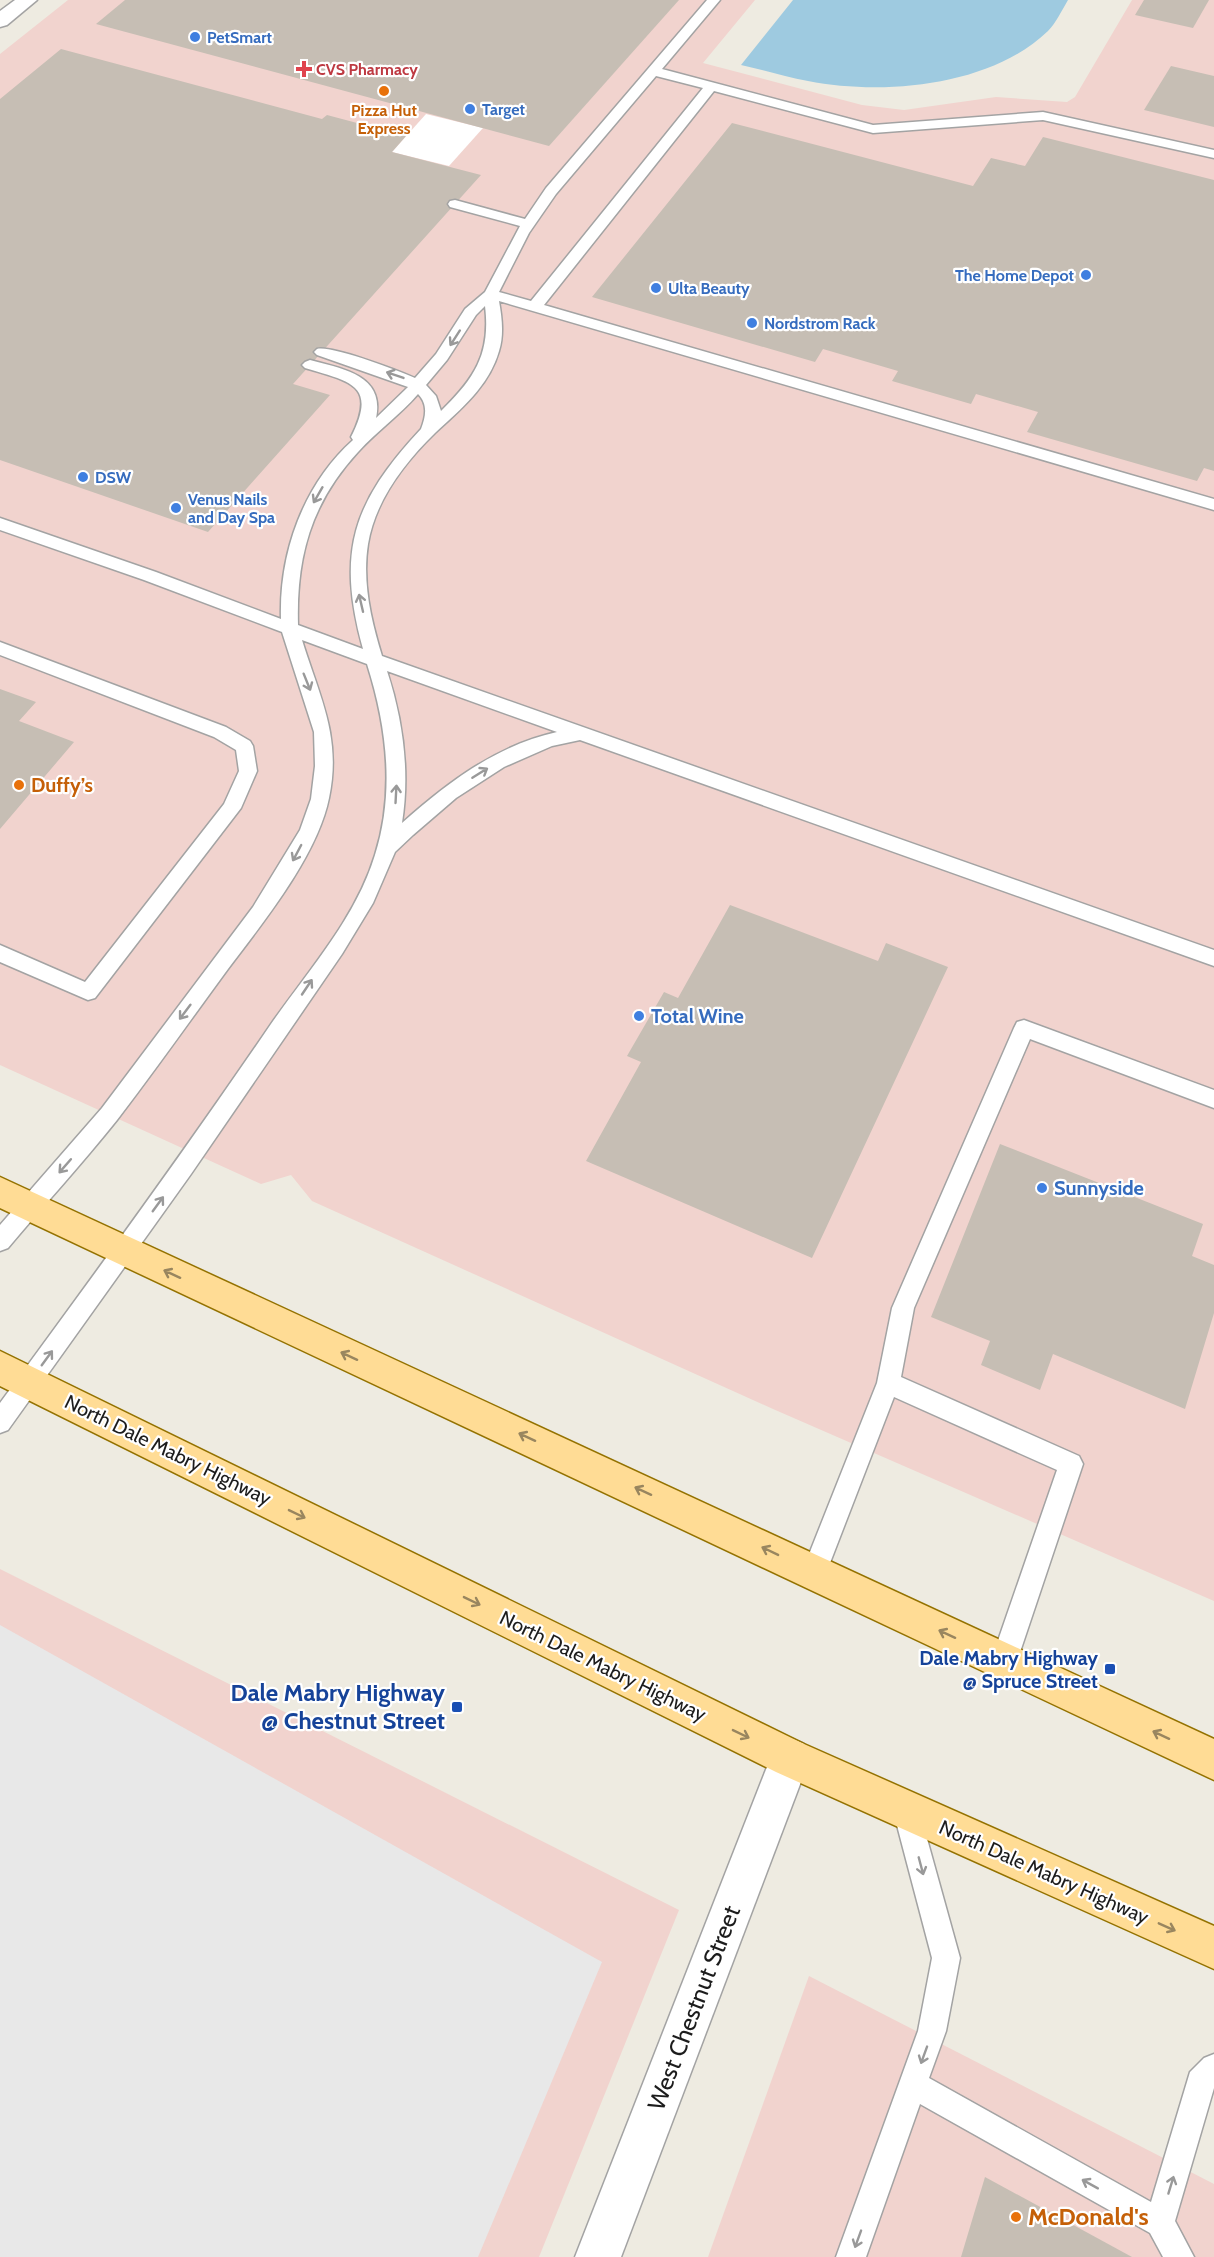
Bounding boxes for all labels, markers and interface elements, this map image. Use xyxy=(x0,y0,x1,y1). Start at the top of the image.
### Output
place label: PetSmart xyxy=(207,28,272,47)
marker: PetSmart xyxy=(188,30,202,44)
place label: CVS Pharmacy xyxy=(316,60,418,79)
marker: CVS Pharmacy xyxy=(297,62,311,76)
marker: Pizza Hut Express xyxy=(377,84,391,98)
place label: Target xyxy=(482,100,525,119)
place label: Pizza Hut Express xyxy=(351,101,417,138)
marker: Target xyxy=(463,102,477,116)
place label: The Home Depot xyxy=(955,266,1074,285)
marker: The Home Depot xyxy=(1079,268,1093,282)
place label: Ulta Beauty xyxy=(668,279,750,298)
marker: Ulta Beauty xyxy=(649,281,663,295)
place label: Nordstrom Rack xyxy=(764,314,876,333)
marker: Nordstrom Rack xyxy=(745,316,759,330)
one-way arrow xyxy=(448,330,461,347)
one-way arrow xyxy=(386,369,405,380)
place label: DSW xyxy=(95,468,132,487)
marker: DSW xyxy=(76,470,90,484)
one-way arrow xyxy=(312,486,324,503)
place label: Venus Nails and Day Spa xyxy=(188,490,275,527)
marker: Venus Nails and Day Spa xyxy=(169,501,183,515)
one-way arrow xyxy=(354,593,366,612)
one-way arrow xyxy=(302,672,313,691)
one-way arrow xyxy=(471,767,488,779)
place label: Duffy’s xyxy=(31,773,93,797)
marker: Duffy’s xyxy=(12,778,26,792)
one-way arrow xyxy=(390,785,401,805)
one-way arrow xyxy=(291,844,303,861)
one-way arrow xyxy=(301,979,314,996)
one-way arrow xyxy=(179,1004,191,1020)
place label: Total Wine xyxy=(651,1004,744,1028)
marker: Total Wine xyxy=(632,1009,646,1023)
one-way arrow xyxy=(58,1158,72,1173)
place label: Sunnyside xyxy=(1054,1176,1144,1200)
marker: Sunnyside xyxy=(1035,1181,1049,1195)
one-way arrow xyxy=(152,1196,164,1212)
one-way arrow xyxy=(164,1268,182,1280)
one-way arrow xyxy=(341,1349,359,1361)
one-way arrow xyxy=(40,1350,53,1366)
street label: North Dale Mabry Highway xyxy=(61,1389,275,1511)
one-way arrow xyxy=(518,1430,536,1442)
one-way arrow xyxy=(634,1484,652,1496)
one-way arrow xyxy=(288,1509,306,1521)
one-way arrow xyxy=(762,1545,780,1557)
one-way arrow xyxy=(463,1595,481,1607)
street label: North Dale Mabry Highway xyxy=(496,1605,710,1727)
one-way arrow xyxy=(938,1628,956,1640)
place label: Dale Mabry Highway @ Spruce Street xyxy=(919,1646,1098,1693)
marker: Dale Mabry Highway @ Spruce Street xyxy=(1103,1662,1117,1676)
place label: Dale Mabry Highway @ Chestnut Street xyxy=(231,1678,445,1735)
marker: Dale Mabry Highway @ Chestnut Street xyxy=(450,1700,464,1714)
one-way arrow xyxy=(732,1728,750,1740)
one-way arrow xyxy=(1153,1729,1171,1741)
street label: North Dale Mabry Highway xyxy=(936,1815,1152,1929)
one-way arrow xyxy=(916,1857,928,1876)
street label: West Chestnut Street xyxy=(641,1901,746,2114)
one-way arrow xyxy=(1158,1922,1176,1934)
one-way arrow xyxy=(917,2045,928,2064)
one-way arrow xyxy=(1166,2175,1177,2194)
one-way arrow xyxy=(1082,2178,1100,2189)
place label: McDonald's xyxy=(1028,2202,1149,2231)
marker: McDonald's xyxy=(1009,2210,1023,2224)
one-way arrow xyxy=(851,2229,862,2248)

